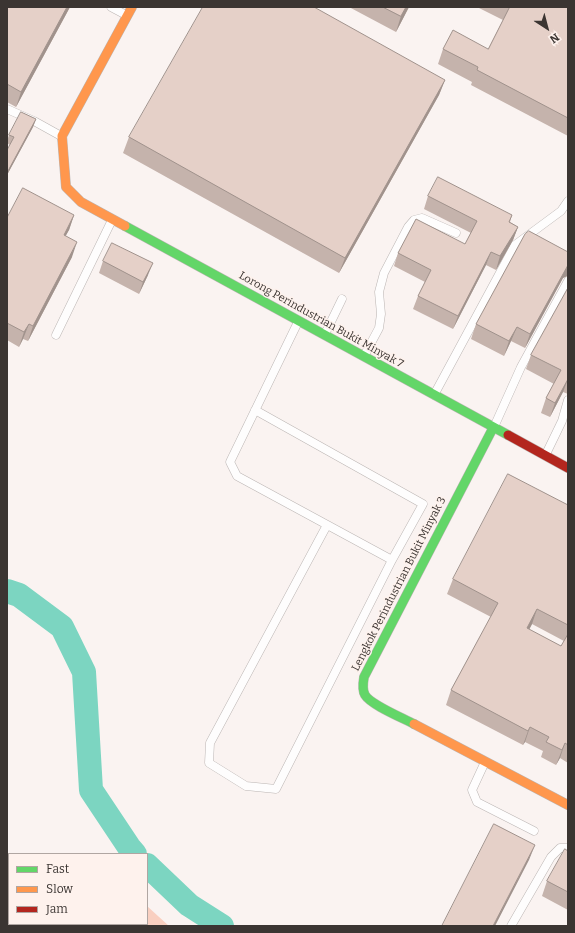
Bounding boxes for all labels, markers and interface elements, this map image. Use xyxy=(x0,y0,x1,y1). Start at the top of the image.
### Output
north arrow xyxy=(527,8,567,48)
text: N xyxy=(547,30,562,46)
street label: Lorong Perindustrian Bukit Minyak 7 xyxy=(236,269,406,371)
street label: Lengkok Perindustrian Bukit Minyak 3 xyxy=(349,495,449,673)
legend xyxy=(8,853,148,925)
text: Fast xyxy=(46,862,69,876)
text: Slow xyxy=(46,882,73,896)
text: Jam xyxy=(46,902,68,916)

